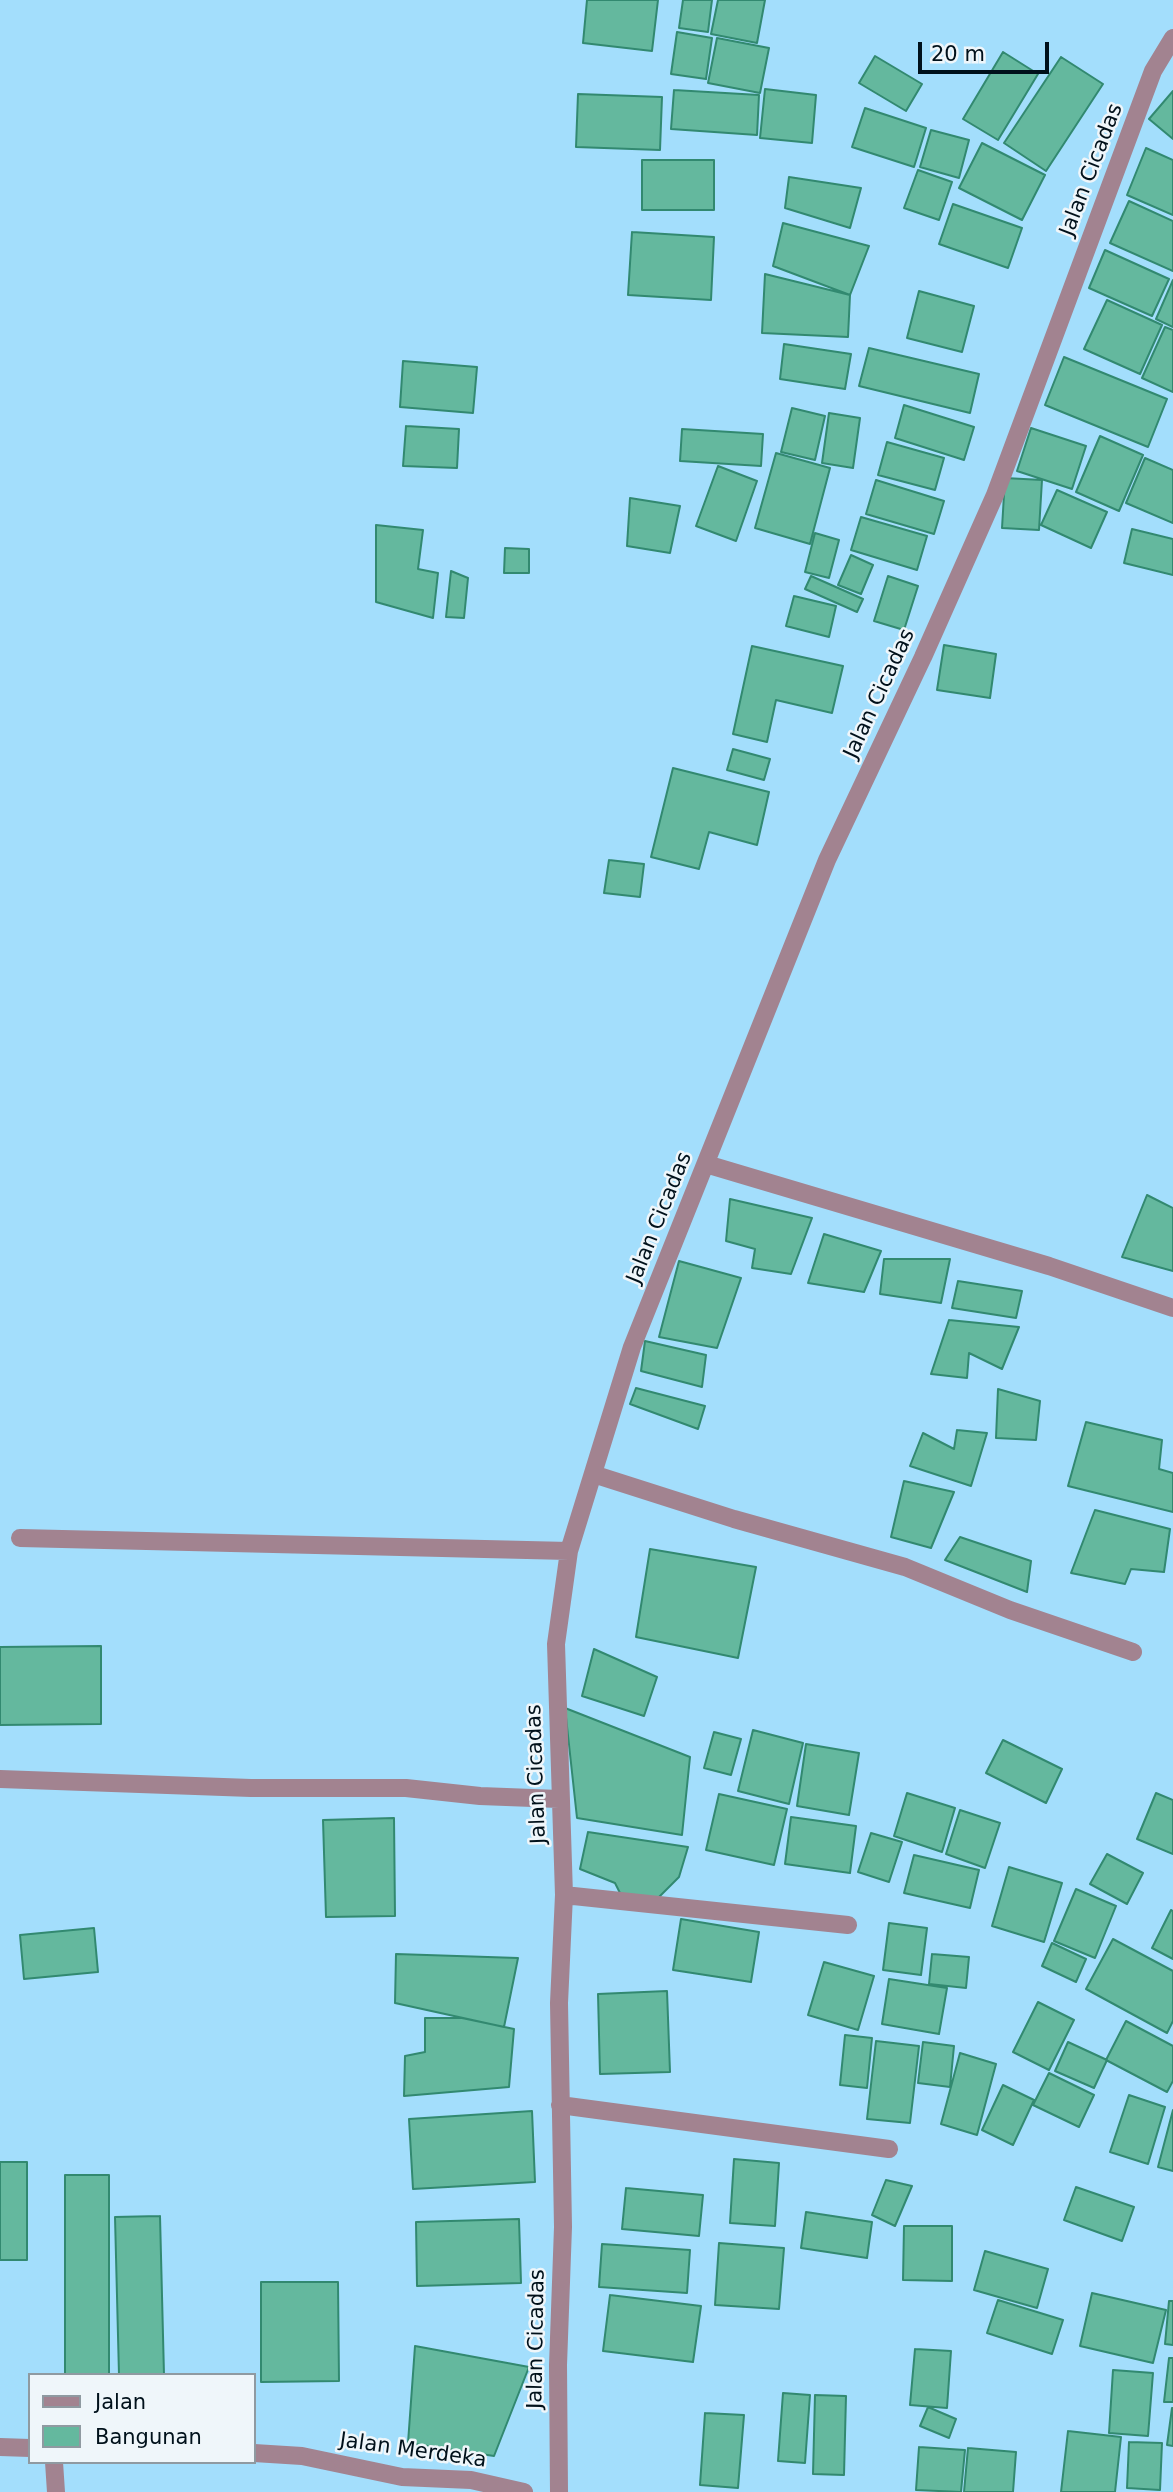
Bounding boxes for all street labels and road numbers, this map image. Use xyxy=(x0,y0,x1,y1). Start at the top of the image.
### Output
street label: Jalan Cicadas xyxy=(1055,100,1129,240)
street label: Jalan Cicadas xyxy=(839,625,921,763)
street label: Jalan Cicadas xyxy=(622,1148,698,1288)
street label: Jalan Cicadas xyxy=(522,1704,552,1844)
street label: Jalan Cicadas xyxy=(523,2269,551,2409)
street label: Jalan Merdeka xyxy=(338,2428,488,2474)

